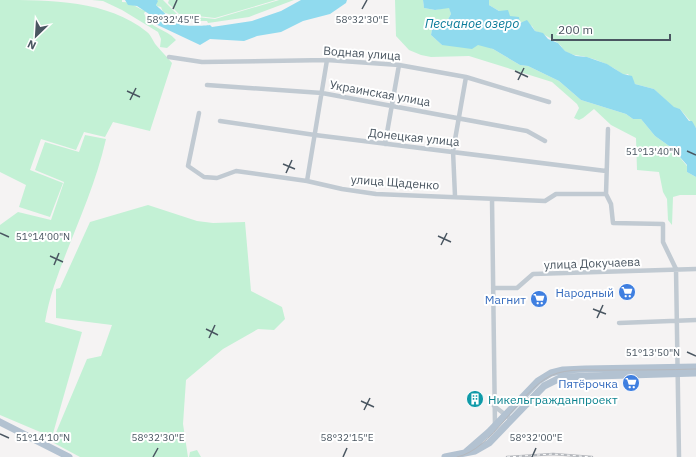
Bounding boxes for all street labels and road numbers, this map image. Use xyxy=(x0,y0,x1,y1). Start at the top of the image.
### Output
street label: Водная улица xyxy=(323,43,402,63)
street label: Украинская улица xyxy=(328,77,432,109)
street label: Донецкая улица xyxy=(368,125,461,149)
street label: улица Щаденко xyxy=(350,171,440,193)
street label: улица Докучаева xyxy=(544,254,641,272)

